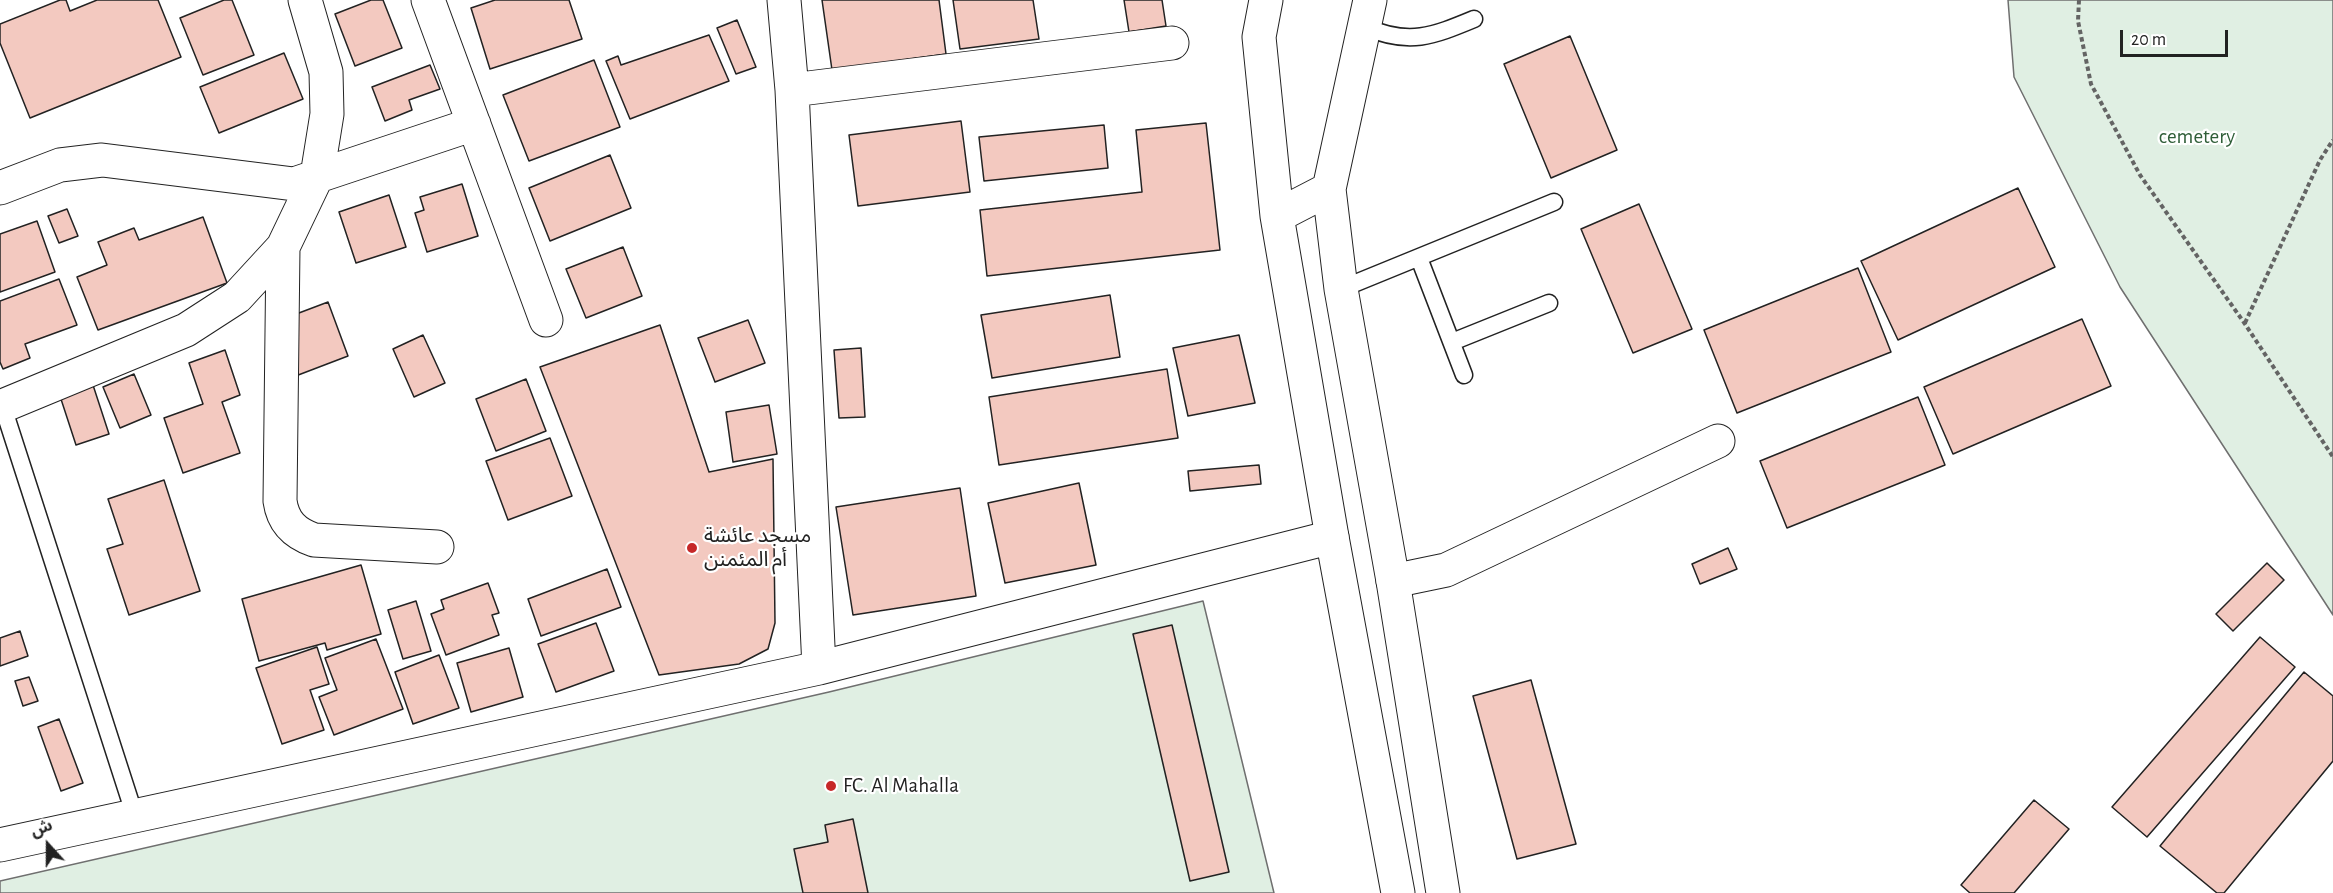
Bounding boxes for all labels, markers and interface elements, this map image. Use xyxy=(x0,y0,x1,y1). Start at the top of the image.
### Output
scale bar xyxy=(2123,18,2231,56)
text: 20 m xyxy=(2131,31,2166,49)
park label: cemetery xyxy=(2159,124,2235,150)
place label: مسجد عائشة أم المئمنن xyxy=(704,523,811,573)
marker: مسجد عائشة أم المئمنن xyxy=(685,541,699,555)
place label: FC. Al Mahalla xyxy=(843,773,959,799)
marker: FC. Al Mahalla xyxy=(824,779,838,793)
north arrow xyxy=(18,815,78,875)
text: ش xyxy=(28,817,55,840)

